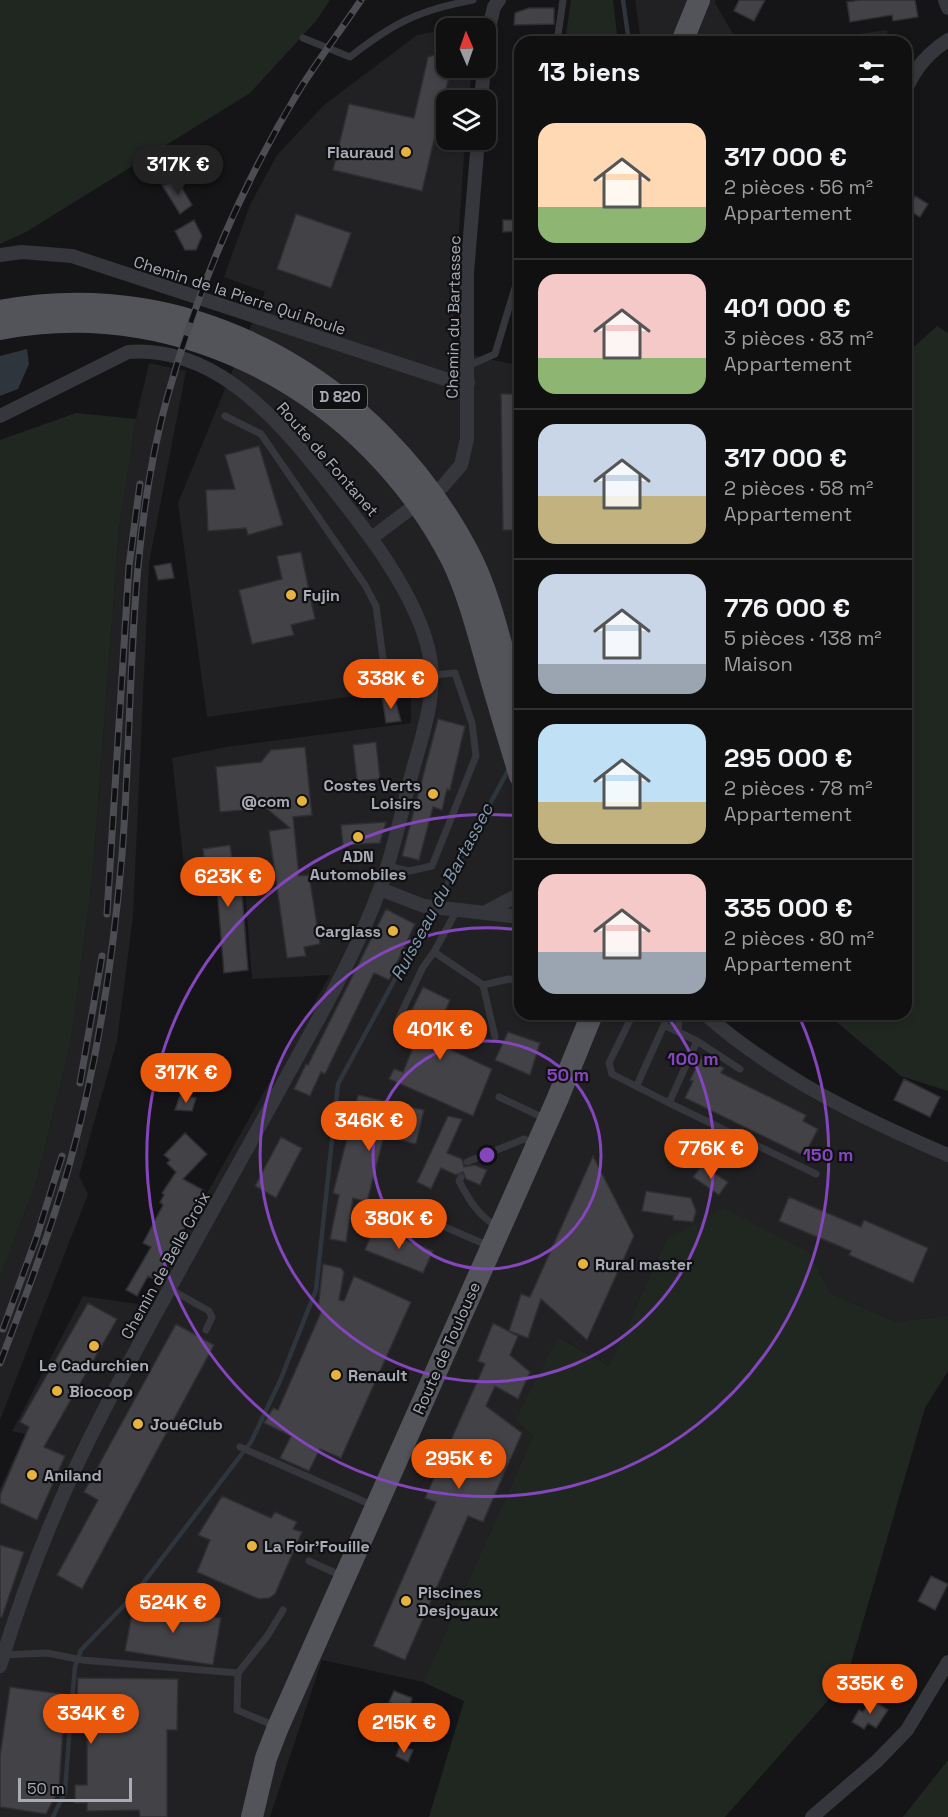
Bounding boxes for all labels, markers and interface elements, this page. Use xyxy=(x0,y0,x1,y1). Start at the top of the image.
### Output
north arrow xyxy=(436,18,496,78)
map controls xyxy=(436,18,496,150)
text: 13 biens xyxy=(538,55,640,89)
icon: filters xyxy=(855,56,888,89)
button: layers xyxy=(436,90,496,150)
text: 317 000 € xyxy=(724,140,847,174)
place label: Flauraud xyxy=(327,142,394,163)
pin: 317K € xyxy=(129,145,227,196)
marker: Flauraud xyxy=(399,145,413,159)
icon: home xyxy=(586,147,658,219)
text: 317K € xyxy=(146,151,210,177)
text: 2 pièces · 56 m² xyxy=(724,174,873,200)
text: Appartement xyxy=(724,200,852,226)
street label: Chemin du Bartassec xyxy=(442,235,465,399)
street label: Chemin de la Pierre Qui Roule xyxy=(131,251,349,340)
text: 401 000 € xyxy=(724,291,851,325)
icon: home xyxy=(586,298,658,370)
text: 3 pièces · 83 m² xyxy=(724,325,873,351)
text: Appartement xyxy=(724,351,852,377)
road number: D 820 xyxy=(313,385,367,409)
street label: Route de Fontanet xyxy=(272,398,383,521)
text: 317 000 € xyxy=(724,441,847,475)
icon: home xyxy=(586,448,658,520)
text: 2 pièces · 58 m² xyxy=(724,475,873,501)
text: Appartement xyxy=(724,501,852,527)
place label: Fujin xyxy=(303,585,340,606)
marker: Fujin xyxy=(284,588,298,602)
text: 776 000 € xyxy=(724,591,850,625)
icon: home xyxy=(586,598,658,670)
text: 5 pièces · 138 m² xyxy=(724,625,882,651)
text: Maison xyxy=(724,651,793,677)
pin: 338K € xyxy=(342,659,440,710)
text: 338K € xyxy=(357,665,425,691)
text: 295 000 € xyxy=(724,741,852,775)
icon: home xyxy=(586,748,658,820)
place label: Costes Verts Loisirs xyxy=(324,775,421,814)
text: 2 pièces · 78 m² xyxy=(724,775,873,801)
marker: Costes Verts Loisirs xyxy=(426,787,440,801)
place label: @com xyxy=(241,791,290,812)
marker: @com xyxy=(295,794,309,808)
water label: Ruisseau du Bartassec xyxy=(385,798,499,984)
text: Appartement xyxy=(724,801,852,827)
marker: ADN Automobiles xyxy=(351,830,365,844)
place label: ADN Automobiles xyxy=(310,846,406,885)
pin: 623K € xyxy=(179,857,277,908)
text: 623K € xyxy=(194,863,262,889)
text: 335 000 € xyxy=(724,891,853,925)
icon: home xyxy=(586,898,658,970)
place label: Carglass xyxy=(315,921,381,942)
marker: Carglass xyxy=(386,924,400,938)
text: 2 pièces · 80 m² xyxy=(724,925,874,951)
text: Appartement xyxy=(724,951,852,977)
pin: 401K € xyxy=(391,1010,489,1061)
text: 401K € xyxy=(407,1016,473,1042)
text: 100 m xyxy=(667,1047,719,1070)
pin: 317K € xyxy=(137,1053,235,1104)
text: 317K € xyxy=(154,1059,218,1085)
text: 50 m xyxy=(547,1063,589,1086)
pin: 346K € xyxy=(320,1101,418,1152)
text: 346K € xyxy=(335,1107,403,1133)
pin: 776K € xyxy=(662,1129,760,1180)
text: 776K € xyxy=(678,1135,744,1161)
text: 150 m xyxy=(803,1143,853,1166)
centre of rings xyxy=(477,1145,497,1165)
street label: Chemin de Belle Croix xyxy=(116,1188,215,1343)
pin: 380K € xyxy=(350,1199,448,1250)
text: 380K € xyxy=(365,1205,433,1231)
place label: Rural master xyxy=(595,1254,692,1275)
marker: Rural master xyxy=(576,1257,590,1271)
street label: Route de Toulouse xyxy=(408,1279,485,1418)
marker: Le Cadurchien xyxy=(87,1339,101,1353)
place label: Le Cadurchien xyxy=(39,1355,149,1376)
place label: Renault xyxy=(348,1365,408,1386)
marker: Renault xyxy=(329,1368,343,1382)
place label: Biocoop xyxy=(69,1381,133,1402)
marker: Biocoop xyxy=(50,1384,64,1398)
place label: JouéClub xyxy=(150,1414,223,1435)
marker: JouéClub xyxy=(131,1417,145,1431)
pin: 295K € xyxy=(410,1439,508,1490)
text: 295K € xyxy=(425,1445,493,1471)
place label: Aniland xyxy=(44,1465,102,1486)
marker: Aniland xyxy=(25,1468,39,1482)
place label: La Foir'Fouille xyxy=(264,1536,370,1557)
marker: La Foir'Fouille xyxy=(245,1539,259,1553)
place label: Piscines Desjoyaux xyxy=(418,1582,499,1621)
pin: 524K € xyxy=(124,1583,222,1634)
text: 524K € xyxy=(139,1589,207,1615)
marker: Piscines Desjoyaux xyxy=(399,1594,413,1608)
pin: 335K € xyxy=(821,1664,919,1715)
text: 335K € xyxy=(836,1670,904,1696)
pin: 334K € xyxy=(42,1694,140,1745)
text: 334K € xyxy=(57,1700,125,1726)
pin: 215K € xyxy=(355,1703,453,1754)
text: 215K € xyxy=(372,1709,436,1735)
scale bar xyxy=(18,1775,132,1802)
text: 50 m xyxy=(27,1778,65,1799)

